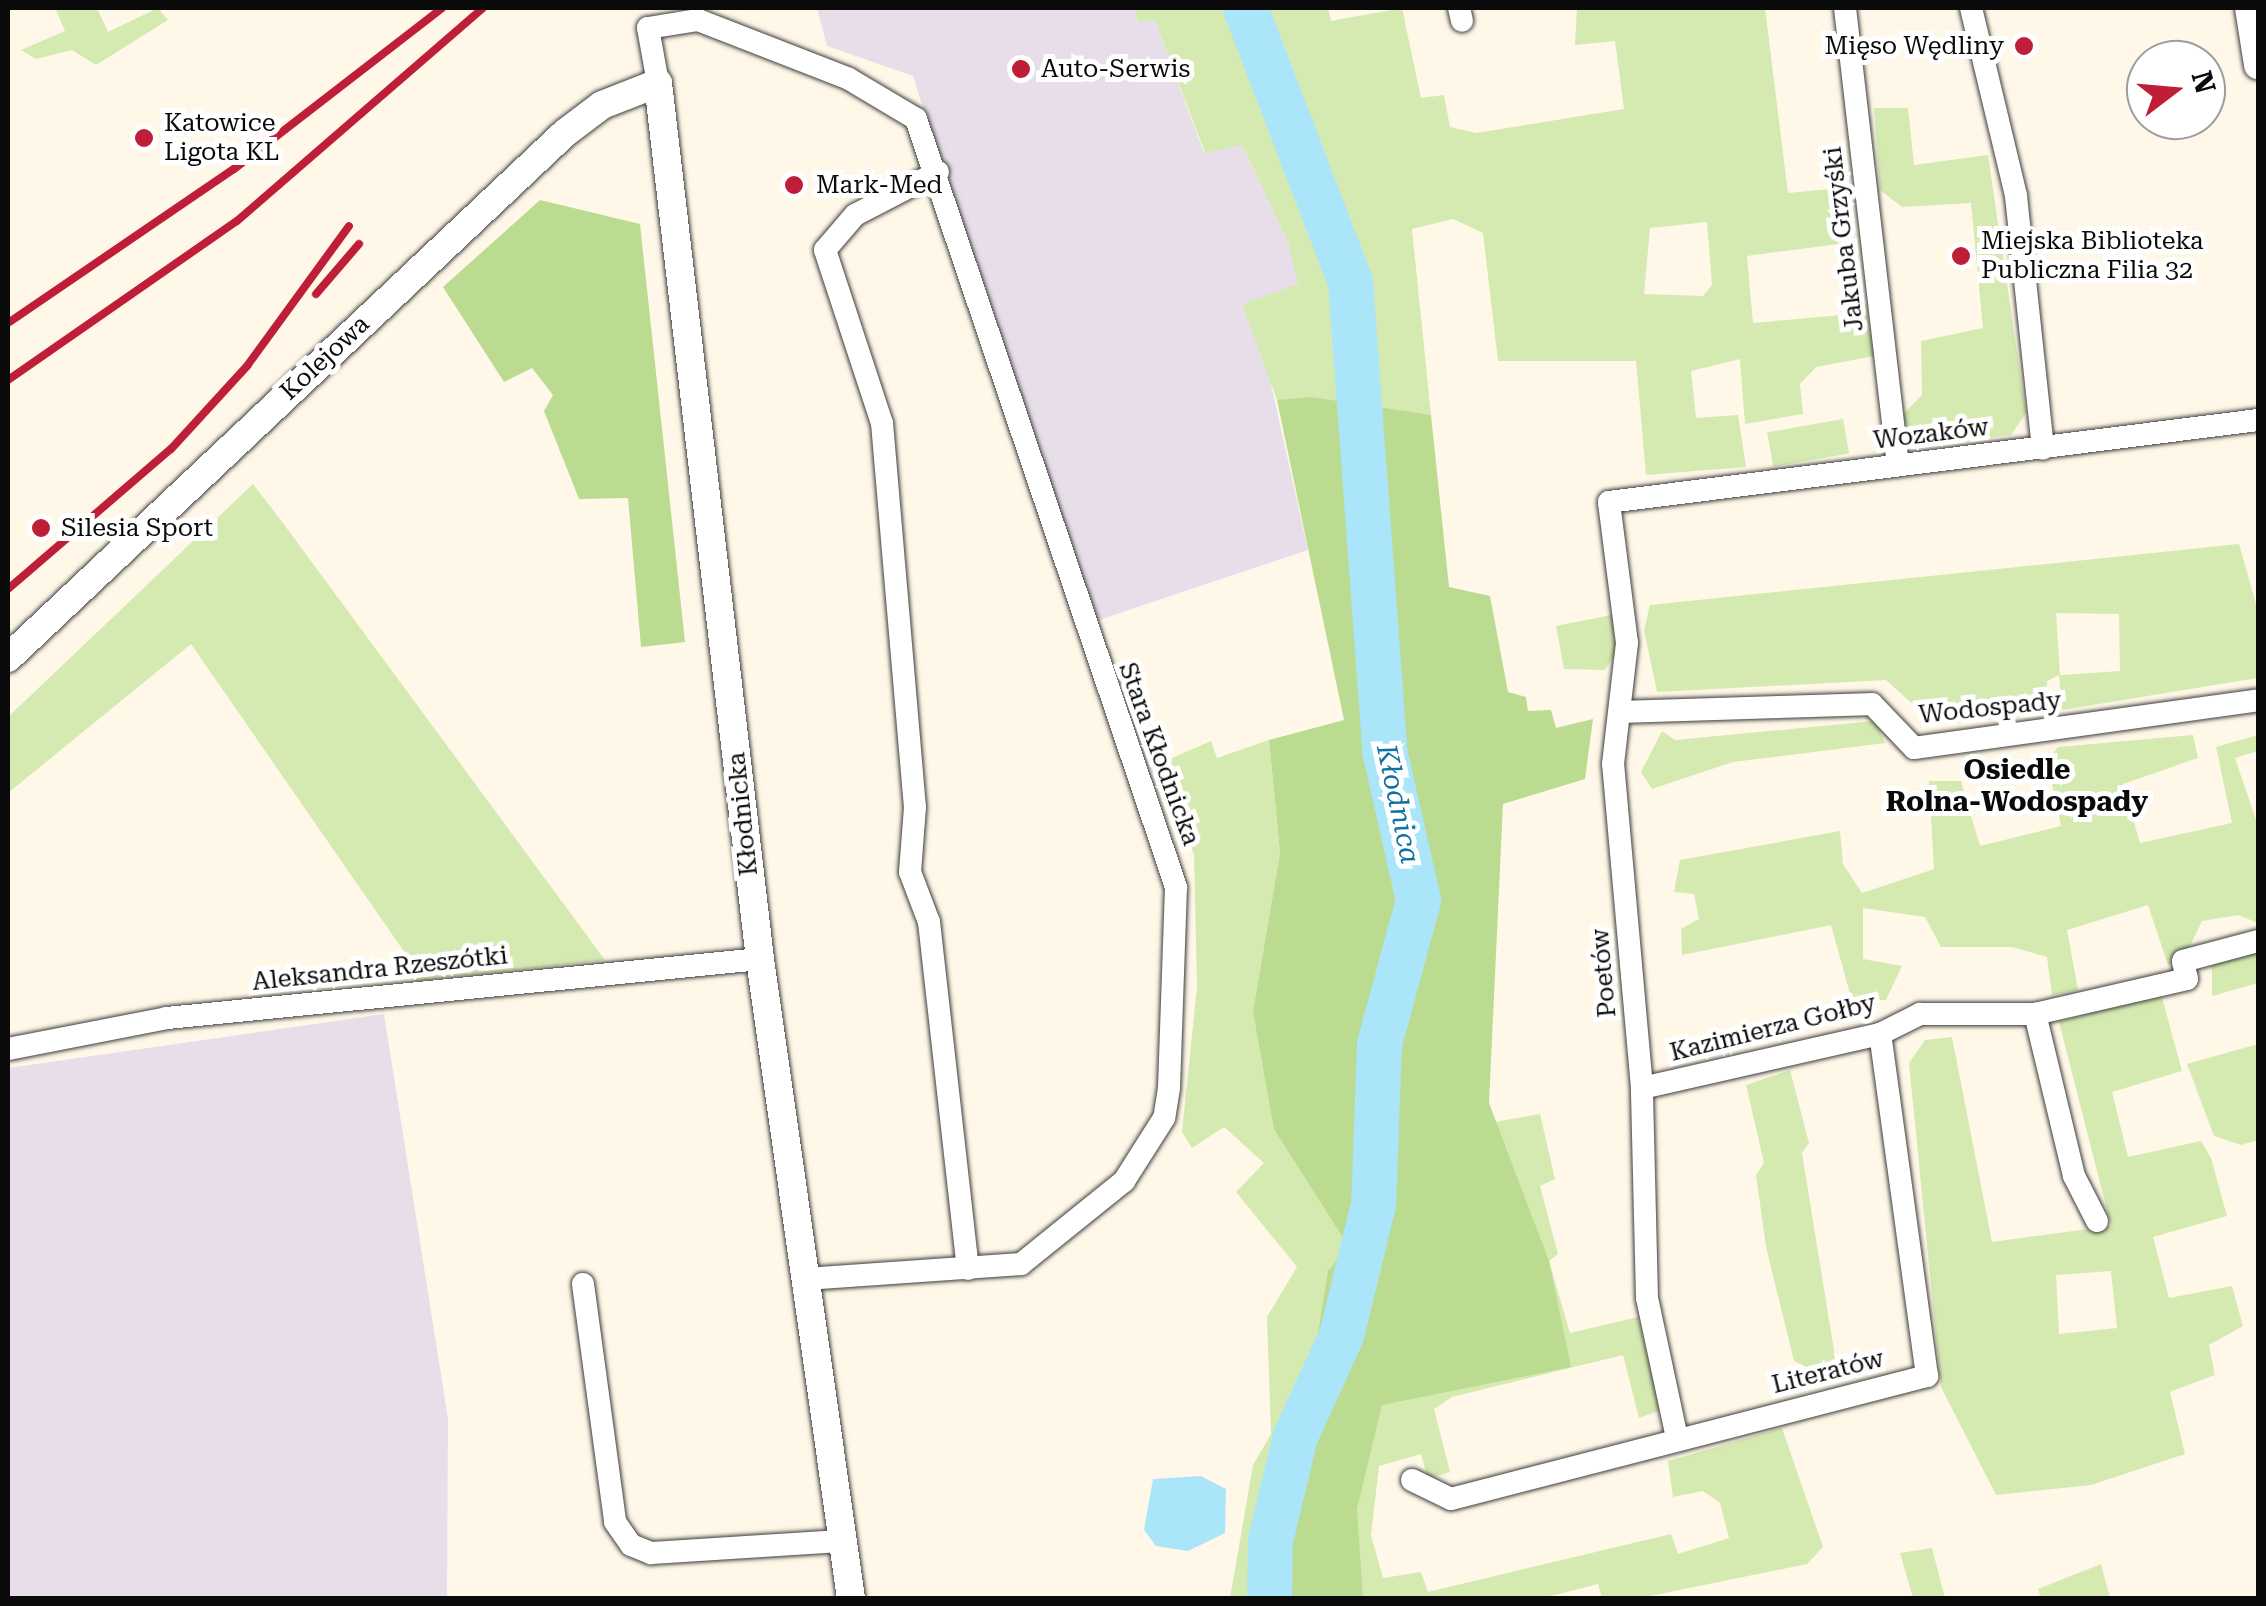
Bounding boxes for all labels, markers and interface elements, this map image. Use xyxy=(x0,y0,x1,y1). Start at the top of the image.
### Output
place label: Mięso Wędliny xyxy=(1825,31,2004,61)
marker: Mięso Wędliny xyxy=(2013,35,2035,57)
north arrow xyxy=(2126,40,2226,140)
place label: Auto-Serwis xyxy=(1041,54,1190,84)
marker: Auto-Serwis xyxy=(1010,58,1032,80)
text: N xyxy=(2185,67,2222,97)
place label: Katowice Ligota KL xyxy=(164,109,279,168)
marker: Katowice Ligota KL xyxy=(133,127,155,149)
street label: Jakuba Grzyśki xyxy=(1818,145,1870,333)
place label: Mark-Med xyxy=(816,170,943,200)
marker: Mark-Med xyxy=(781,172,807,198)
place label: Miejska Biblioteka Publiczna Filia 32 xyxy=(1981,227,2204,286)
marker: Miejska Biblioteka Publiczna Filia 32 xyxy=(1950,245,1972,267)
street label: Kolejowa xyxy=(274,309,376,407)
street label: Wozaków xyxy=(1872,412,1990,456)
place label: Silesia Sport xyxy=(61,513,213,543)
marker: Silesia Sport xyxy=(30,517,52,539)
street label: Stara Kłodnicka xyxy=(1112,659,1206,849)
street label: Wodospady xyxy=(1917,686,2063,730)
water label: Kłodnica xyxy=(1369,741,1427,867)
street label: Kłodnicka xyxy=(722,751,764,877)
district label: Osiedle Rolna-Wodospady xyxy=(1886,753,2148,819)
street label: Poetów xyxy=(1585,927,1623,1019)
street label: Aleksandra Rzeszótki xyxy=(251,941,509,997)
street label: Kazimierza Gołby xyxy=(1667,988,1879,1068)
street label: Literatów xyxy=(1769,1344,1887,1400)

